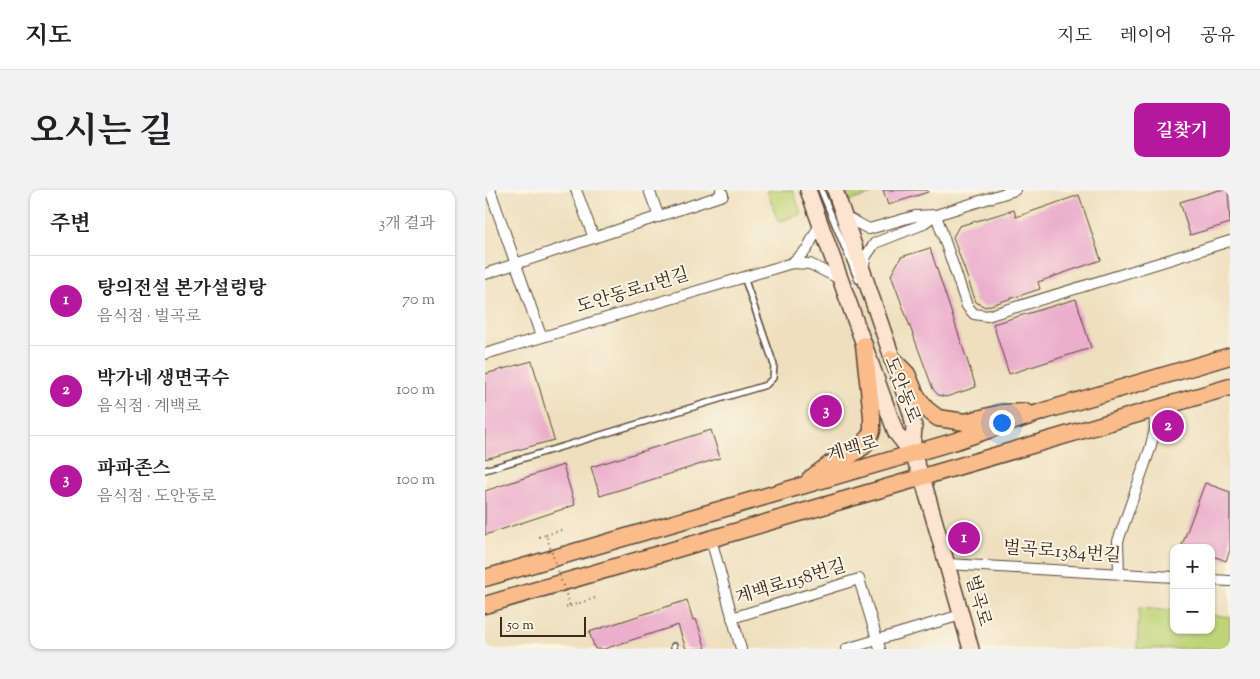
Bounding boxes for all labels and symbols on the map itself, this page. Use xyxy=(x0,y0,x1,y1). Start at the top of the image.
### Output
street label: 도안동로11번길 xyxy=(573,263,693,321)
street label: 도안동로 xyxy=(876,353,926,427)
pin: 3 xyxy=(810,392,842,430)
pin: 2 xyxy=(1152,407,1184,445)
your location xyxy=(989,410,1015,436)
street label: 계백로 xyxy=(824,430,882,470)
pin: 1 xyxy=(948,519,980,557)
street label: 벌곡로1384번길 xyxy=(1002,536,1122,570)
street label: 계백로1158번길 xyxy=(733,554,849,612)
street label: 벌곡로 xyxy=(957,572,997,630)
scale bar xyxy=(500,614,586,637)

